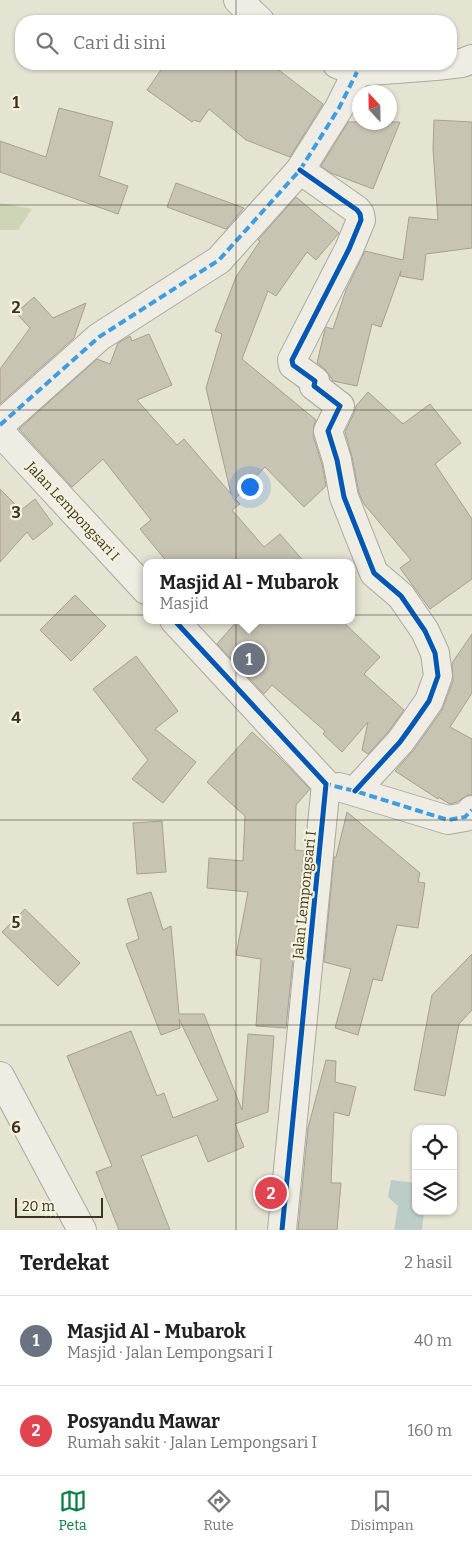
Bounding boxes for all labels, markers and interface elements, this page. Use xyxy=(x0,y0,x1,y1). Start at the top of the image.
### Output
search box xyxy=(15,15,457,70)
icon: search xyxy=(33,29,61,57)
text: Cari di sini xyxy=(73,31,166,54)
north arrow xyxy=(352,85,397,130)
text: 1 xyxy=(13,93,20,112)
text: 2 xyxy=(11,298,21,317)
street label: Jalan Lempongsari I xyxy=(22,458,123,564)
your location xyxy=(237,474,263,500)
text: 3 xyxy=(11,503,21,522)
popup xyxy=(143,559,355,624)
text: Masjid Al - Mubarok xyxy=(160,571,338,594)
text: Masjid xyxy=(160,594,209,613)
pin: 1 xyxy=(233,640,265,678)
text: 4 xyxy=(11,708,21,727)
street label: Jalan Lempongsari I xyxy=(289,830,320,961)
text: 5 xyxy=(12,913,21,932)
text: 6 xyxy=(11,1118,21,1137)
map controls xyxy=(412,1125,457,1215)
button: locate xyxy=(412,1125,457,1170)
button: layers xyxy=(412,1170,457,1215)
pin: 2 xyxy=(255,1174,287,1212)
scale bar xyxy=(15,1195,102,1218)
text: 20 m xyxy=(22,1198,55,1215)
text: Terdekat xyxy=(20,1250,109,1276)
text: 2 hasil xyxy=(404,1253,452,1272)
text: Masjid Al - Mubarok xyxy=(67,1320,246,1343)
text: 1 xyxy=(33,1331,39,1350)
text: 40 m xyxy=(414,1331,452,1350)
text: Masjid · Jalan Lempongsari I xyxy=(67,1343,273,1362)
text: Posyandu Mawar xyxy=(67,1410,220,1433)
text: 2 xyxy=(31,1421,41,1440)
text: 160 m xyxy=(407,1421,452,1440)
text: Rumah sakit · Jalan Lempongsari I xyxy=(67,1433,317,1452)
tab: Peta xyxy=(58,1487,87,1534)
tab: Rute xyxy=(204,1487,234,1534)
tab: Disimpan xyxy=(351,1487,414,1534)

